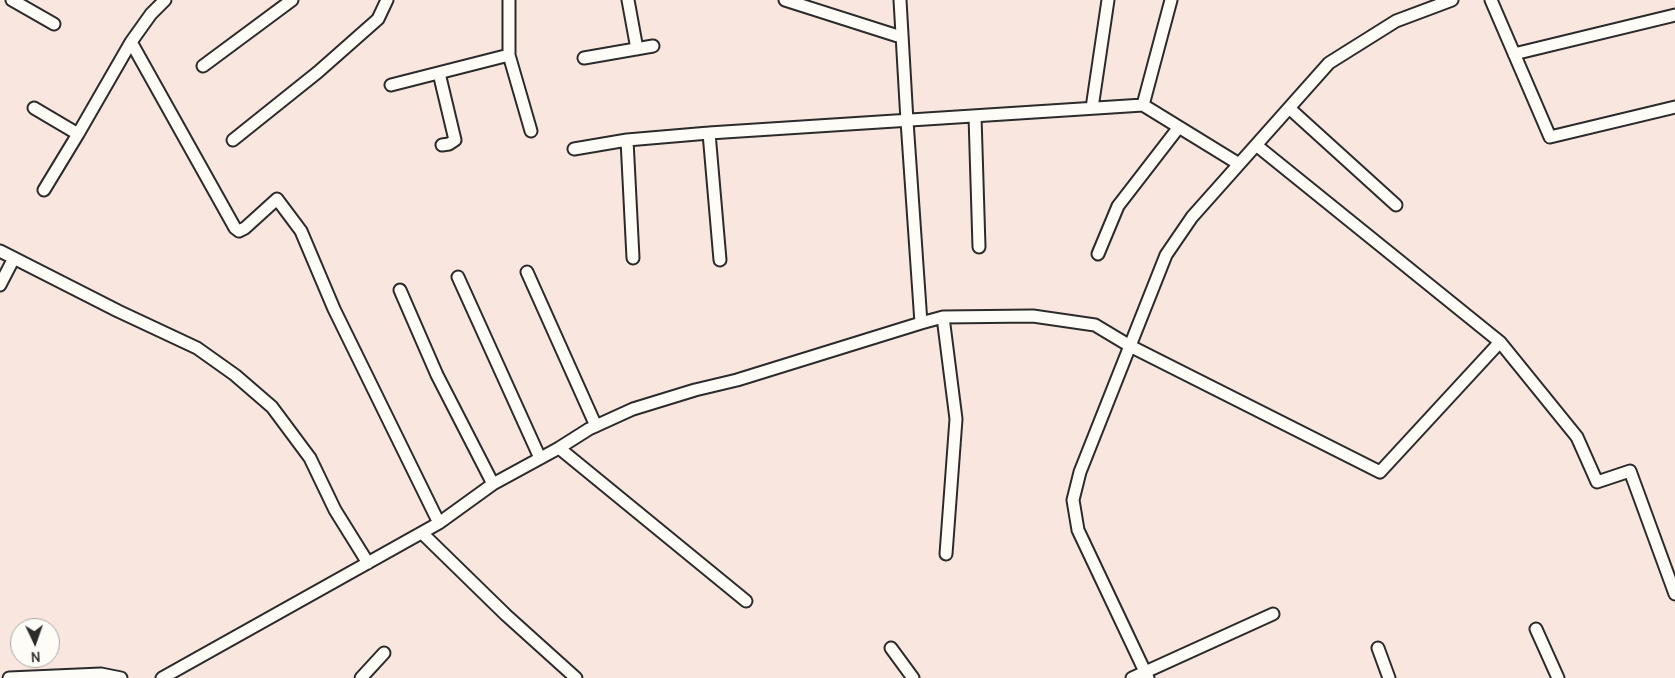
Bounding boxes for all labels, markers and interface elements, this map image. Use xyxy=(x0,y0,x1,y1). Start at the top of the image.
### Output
north arrow xyxy=(10,618,60,668)
text: N xyxy=(30,648,41,666)

